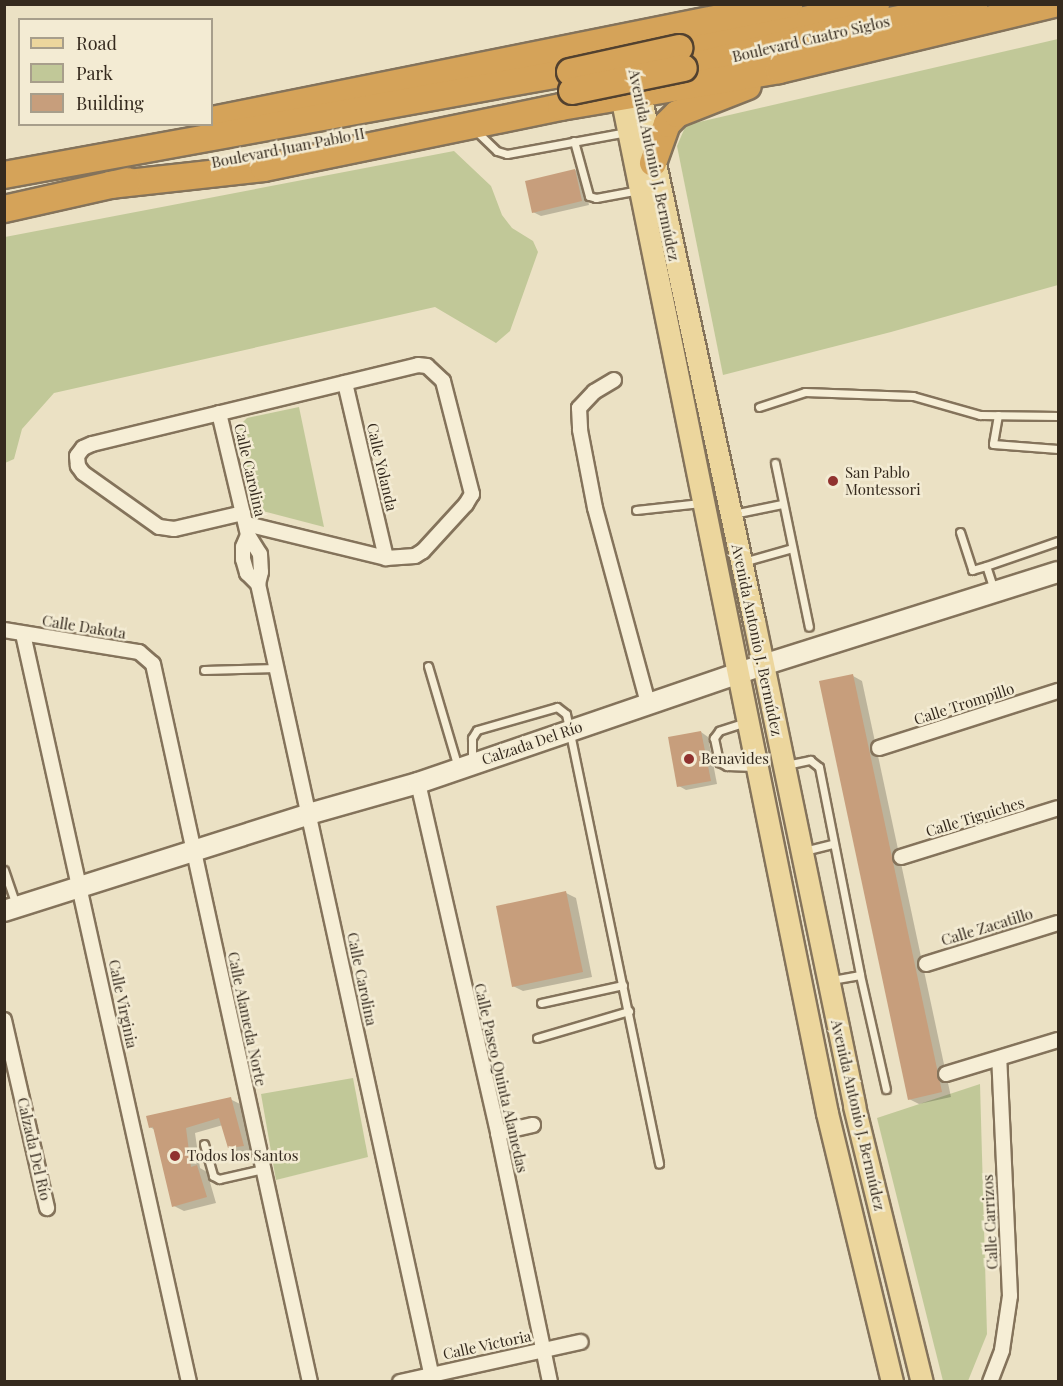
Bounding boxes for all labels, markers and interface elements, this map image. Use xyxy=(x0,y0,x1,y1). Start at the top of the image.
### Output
street label: Boulevard Cuatro Siglos xyxy=(730,12,892,66)
legend xyxy=(18,18,213,126)
text: Road xyxy=(76,31,117,55)
text: Park xyxy=(76,61,113,85)
street label: Avenida Antonio J. Bermúdez xyxy=(625,67,683,263)
text: Building xyxy=(76,91,144,115)
street label: Boulevard Juan Pablo II xyxy=(210,124,366,172)
street label: Calle Yolanda xyxy=(363,421,401,513)
street label: Calle Carolina xyxy=(231,422,269,518)
place label: San Pablo Montessori xyxy=(845,463,921,498)
marker: San Pablo Montessori xyxy=(826,474,840,488)
street label: Avenida Antonio J. Bermúdez xyxy=(728,542,786,738)
street label: Calle Dakota xyxy=(41,611,127,643)
street label: Calle Trompillo xyxy=(912,679,1016,729)
street label: Calzada Del Río xyxy=(479,717,585,769)
place label: Benavides xyxy=(701,750,769,768)
marker: Benavides xyxy=(682,752,696,766)
street label: Calle Tiguiches xyxy=(923,793,1027,841)
street label: Calle Zacatillo xyxy=(939,904,1035,950)
street label: Calle Carolina xyxy=(343,931,381,1027)
street label: Calle Alameda Norte xyxy=(224,950,270,1088)
street label: Calle Virginia xyxy=(105,958,141,1050)
street label: Calle Paseo Quinta Alamedas xyxy=(470,981,532,1175)
street label: Avenida Antonio J. Bermúdez xyxy=(827,1017,889,1213)
street label: Calzada Del Río xyxy=(13,1096,55,1202)
place label: Todos los Santos xyxy=(187,1147,299,1165)
marker: Todos los Santos xyxy=(168,1149,182,1163)
street label: Calle Carrizos xyxy=(979,1174,1001,1270)
street label: Calle Victoria xyxy=(441,1327,533,1363)

